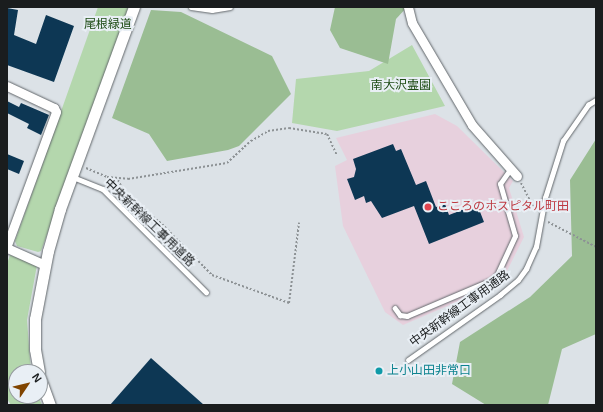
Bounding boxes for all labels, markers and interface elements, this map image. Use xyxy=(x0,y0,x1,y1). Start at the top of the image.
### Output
park label: 尾根緑道 xyxy=(84,18,132,32)
park label: 南大沢霊園 xyxy=(371,79,431,93)
street label: 中央新幹線工事用道路 xyxy=(101,176,197,270)
place label: こころのホスピタル町田 xyxy=(437,200,569,214)
marker: こころのホスピタル町田 xyxy=(422,201,434,213)
street label: 中央新幹線工事用通路 xyxy=(407,268,513,350)
north arrow xyxy=(8,364,48,404)
place label: 上小山田非常口 xyxy=(387,364,471,378)
marker: 上小山田非常口 xyxy=(374,366,384,376)
text: N xyxy=(30,371,44,384)

